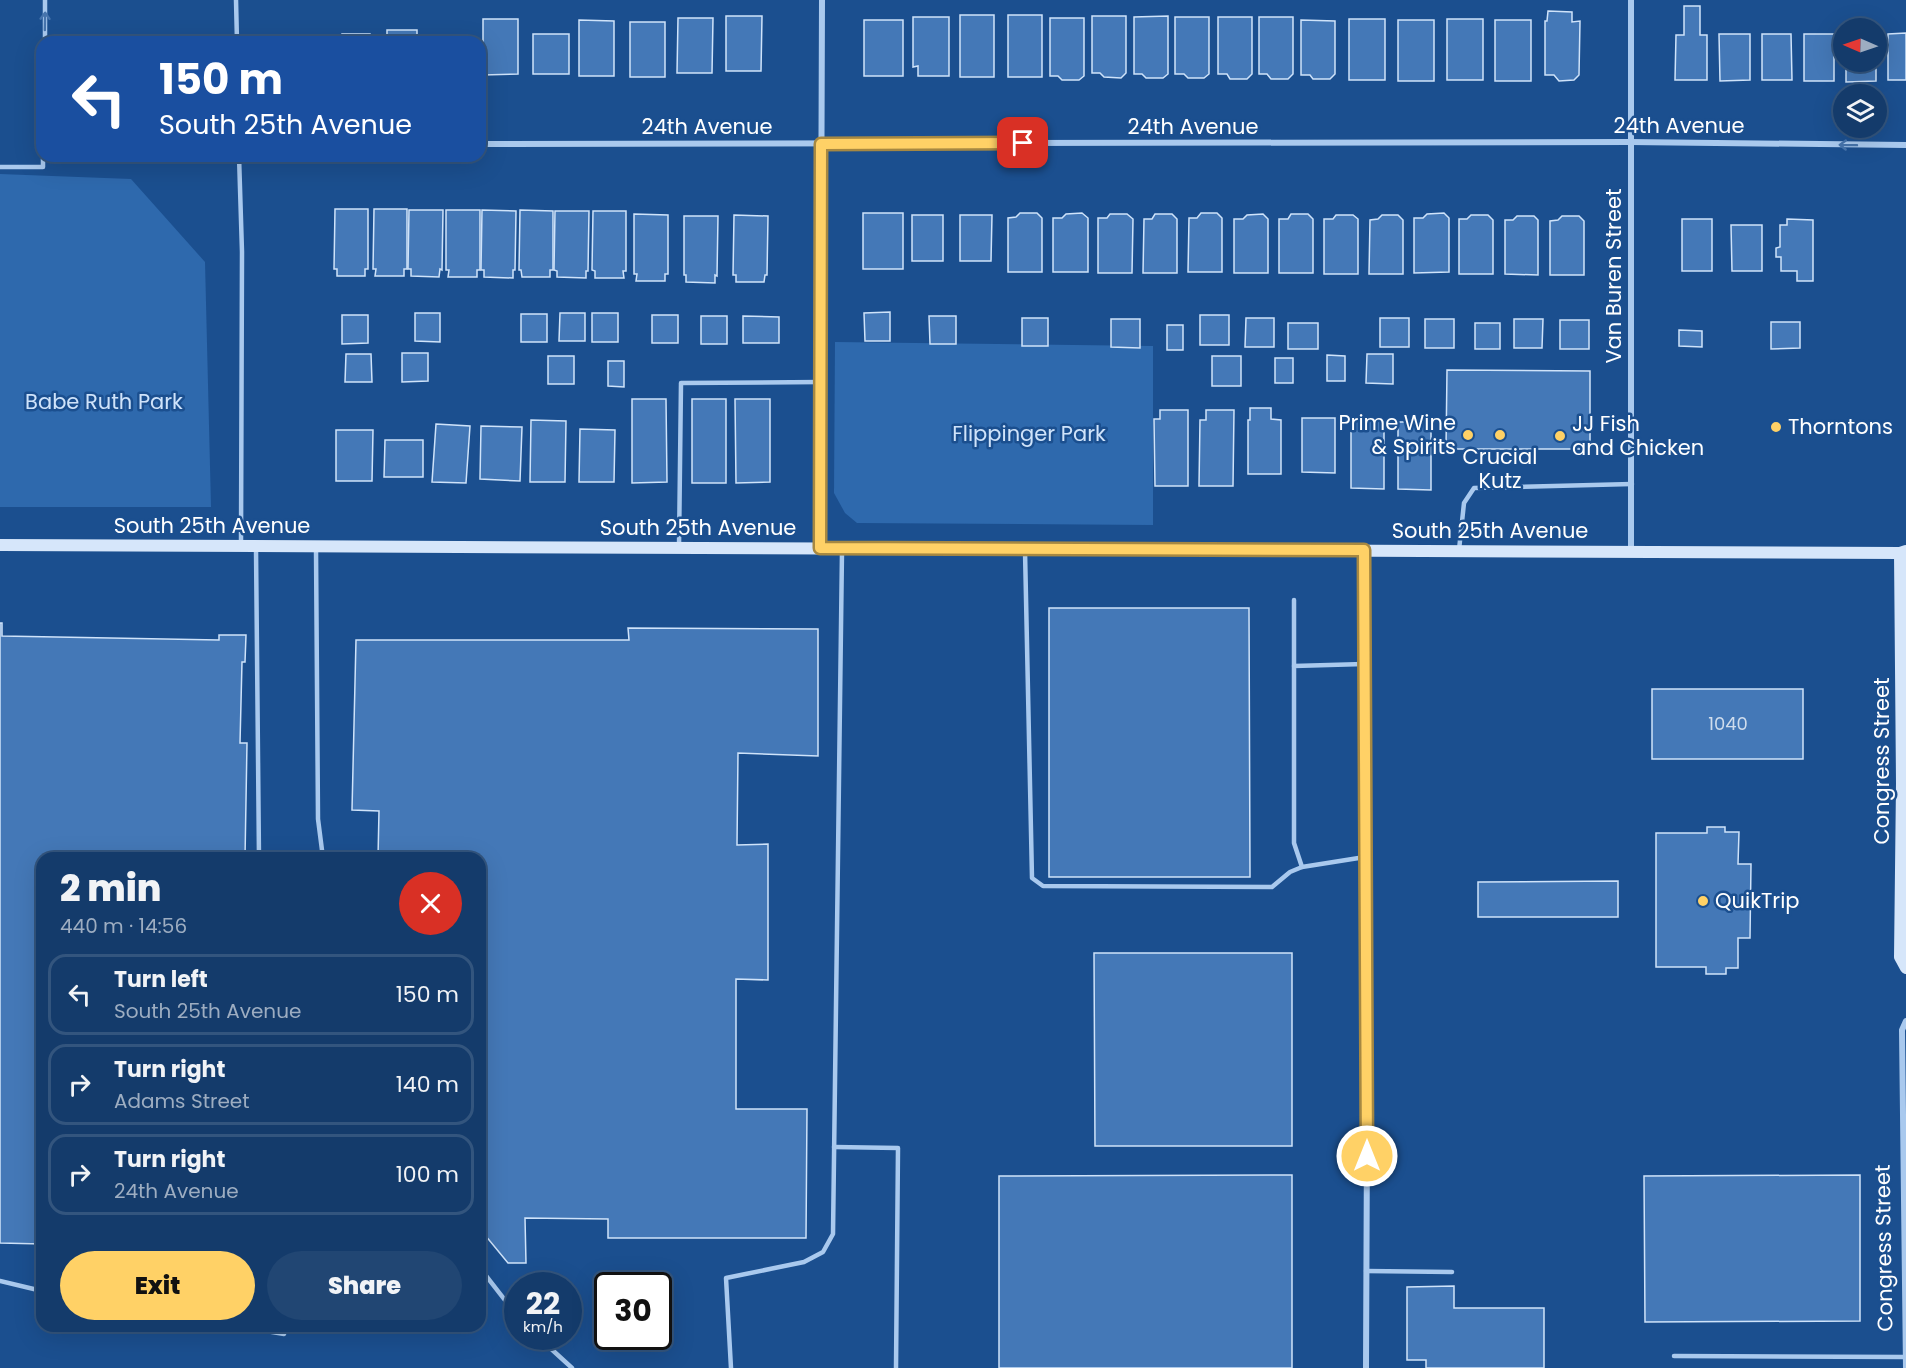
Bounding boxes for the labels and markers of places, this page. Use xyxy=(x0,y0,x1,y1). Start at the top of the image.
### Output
pin xyxy=(997,117,1048,168)
place label: Prime Wine & Spirits xyxy=(1338,408,1456,461)
place label: JJ Fish and Chicken xyxy=(1572,409,1704,462)
place label: Thorntons xyxy=(1788,412,1893,441)
marker: Thorntons xyxy=(1769,420,1783,434)
marker: Prime Wine & Spirits xyxy=(1461,428,1475,442)
marker: Crucial Kutz xyxy=(1493,428,1507,442)
marker: JJ Fish and Chicken xyxy=(1553,429,1567,443)
place label: Crucial Kutz xyxy=(1463,442,1537,495)
place label: QuikTrip xyxy=(1715,886,1800,915)
marker: QuikTrip xyxy=(1696,894,1710,908)

